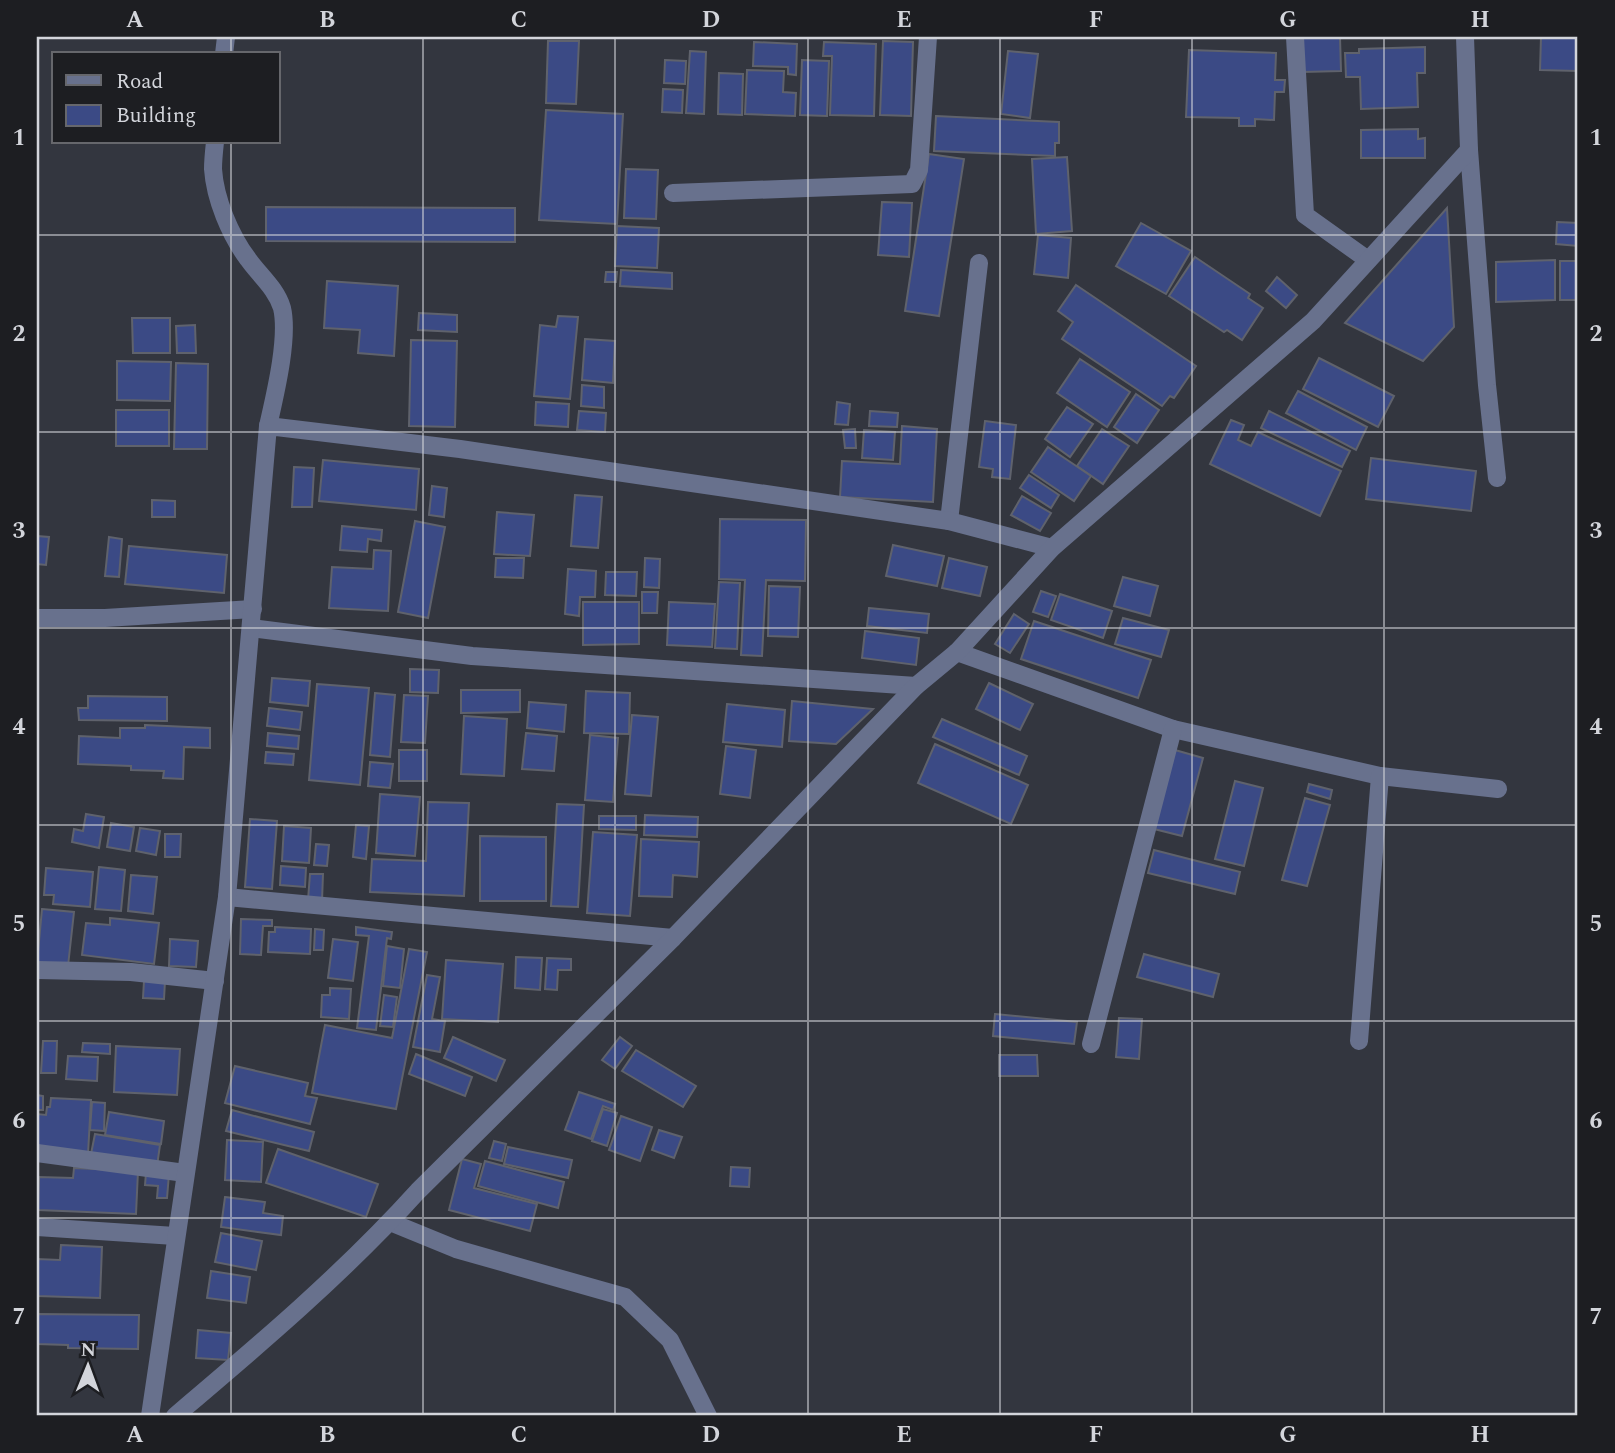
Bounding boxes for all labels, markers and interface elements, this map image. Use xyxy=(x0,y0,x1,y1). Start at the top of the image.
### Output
text: A xyxy=(126,3,144,38)
text: B xyxy=(319,3,335,38)
text: C xyxy=(511,3,527,38)
text: D xyxy=(702,3,720,38)
text: E xyxy=(896,3,912,38)
text: F xyxy=(1089,3,1103,38)
text: G xyxy=(1279,3,1297,38)
text: H xyxy=(1470,3,1490,38)
legend xyxy=(52,52,280,144)
text: Road xyxy=(116,66,163,98)
text: Building xyxy=(116,100,196,132)
text: 1 xyxy=(13,121,25,156)
text: 1 xyxy=(1590,121,1602,156)
text: 2 xyxy=(13,317,26,352)
text: 2 xyxy=(1590,317,1603,352)
text: 3 xyxy=(13,514,26,549)
text: 3 xyxy=(1590,514,1603,549)
text: 4 xyxy=(13,710,26,745)
text: 4 xyxy=(1590,710,1603,745)
text: 5 xyxy=(13,907,25,942)
text: 5 xyxy=(1590,907,1602,942)
text: 6 xyxy=(13,1104,26,1139)
text: 6 xyxy=(1590,1104,1603,1139)
text: 7 xyxy=(13,1300,25,1335)
text: 7 xyxy=(1590,1300,1602,1335)
north arrow xyxy=(52,1330,122,1400)
text: N xyxy=(80,1336,96,1365)
text: A xyxy=(126,1418,144,1453)
text: B xyxy=(319,1418,335,1453)
text: C xyxy=(511,1418,527,1453)
text: D xyxy=(702,1418,720,1453)
text: E xyxy=(896,1418,912,1453)
text: F xyxy=(1089,1418,1103,1453)
text: G xyxy=(1279,1418,1297,1453)
text: H xyxy=(1470,1418,1490,1453)

